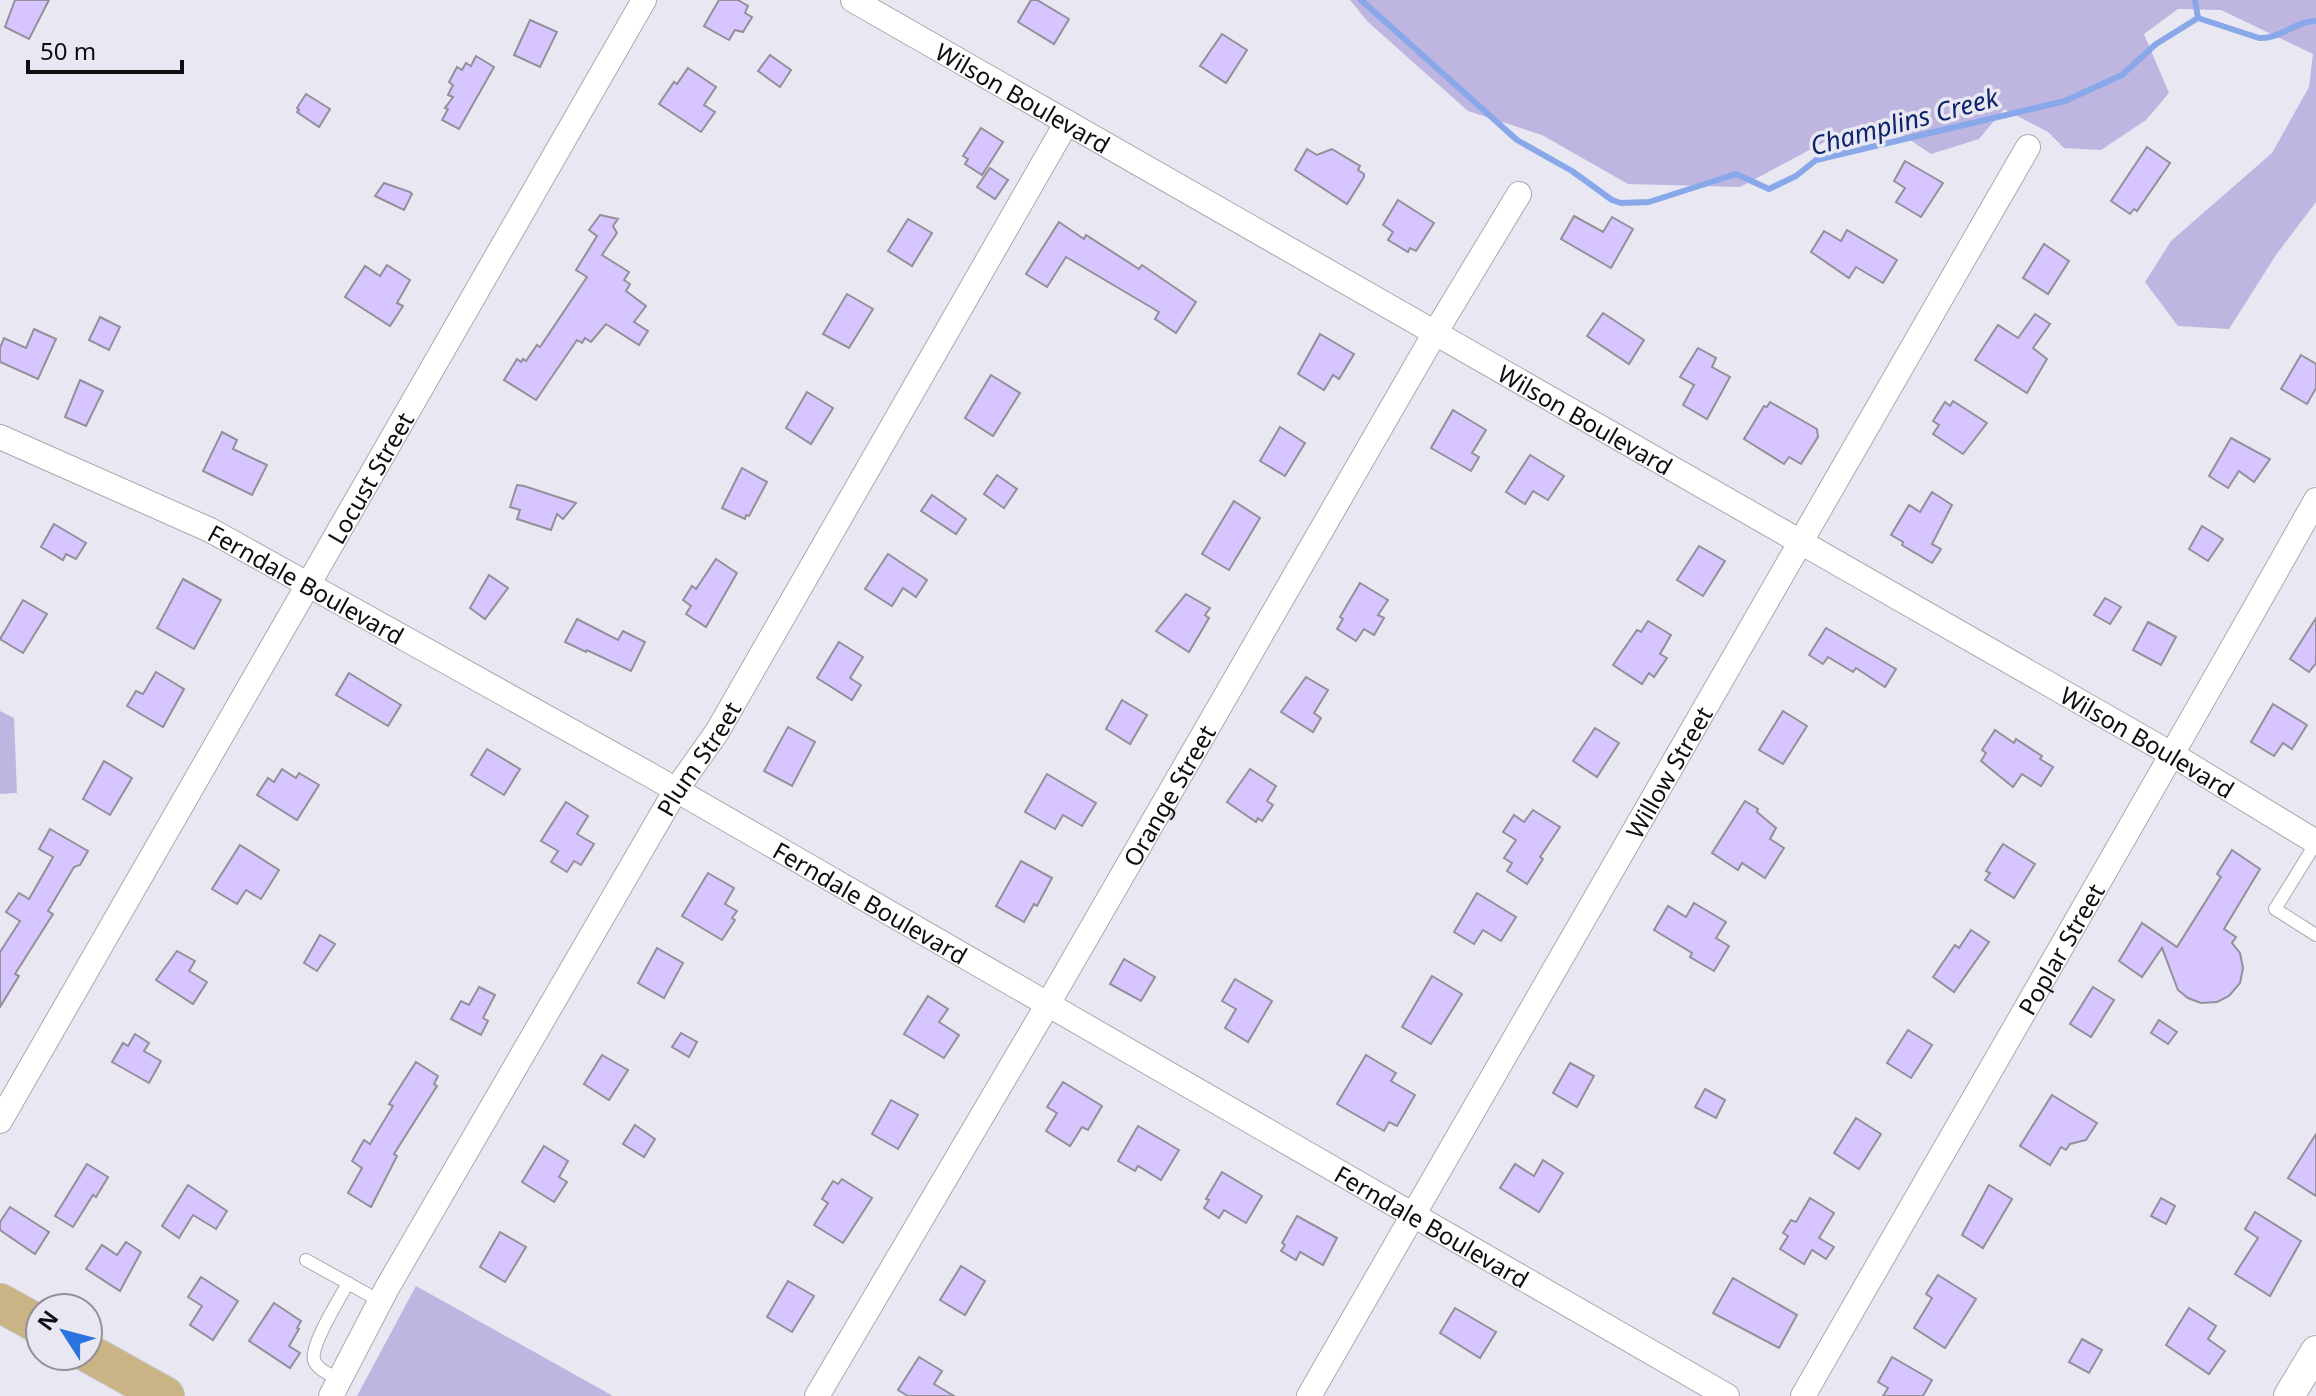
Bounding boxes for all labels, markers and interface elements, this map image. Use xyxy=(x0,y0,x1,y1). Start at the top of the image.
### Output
scale bar xyxy=(28,24,182,74)
text: 50 m xyxy=(40,34,96,67)
street label: Wilson Boulevard xyxy=(930,34,1116,160)
water label: Champlins Creek xyxy=(1806,78,2003,163)
street label: Wilson Boulevard xyxy=(1492,356,1679,482)
street label: Locust Street xyxy=(319,405,421,550)
street label: Ferndale Boulevard xyxy=(203,516,410,651)
street label: Wilson Boulevard xyxy=(2055,678,2241,805)
street label: Plum Street xyxy=(648,695,748,822)
street label: Willow Street xyxy=(1617,700,1719,844)
street label: Orange Street xyxy=(1115,718,1222,872)
street label: Ferndale Boulevard xyxy=(768,833,974,971)
street label: Poplar Street xyxy=(2009,877,2111,1021)
street label: Ferndale Boulevard xyxy=(1329,1157,1535,1295)
north arrow xyxy=(24,1292,104,1372)
text: N xyxy=(30,1304,64,1336)

